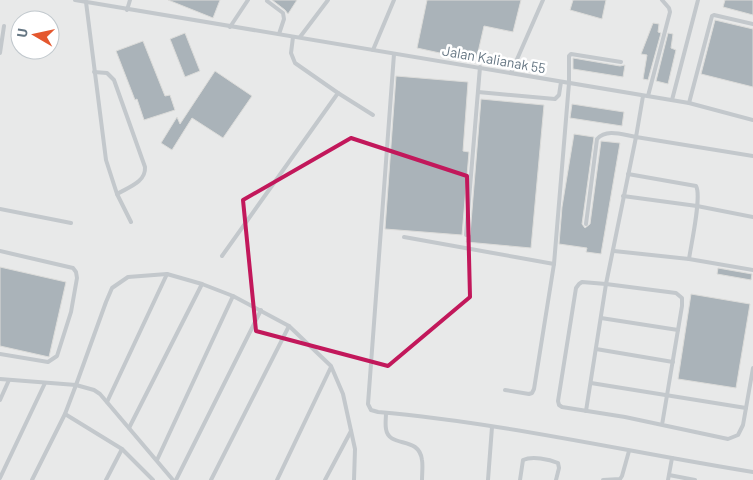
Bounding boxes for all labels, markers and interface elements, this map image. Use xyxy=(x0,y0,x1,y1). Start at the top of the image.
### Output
north arrow xyxy=(10,10,60,60)
text: U xyxy=(13,27,31,39)
street label: Jalan Kalianak 55 xyxy=(441,42,547,76)

